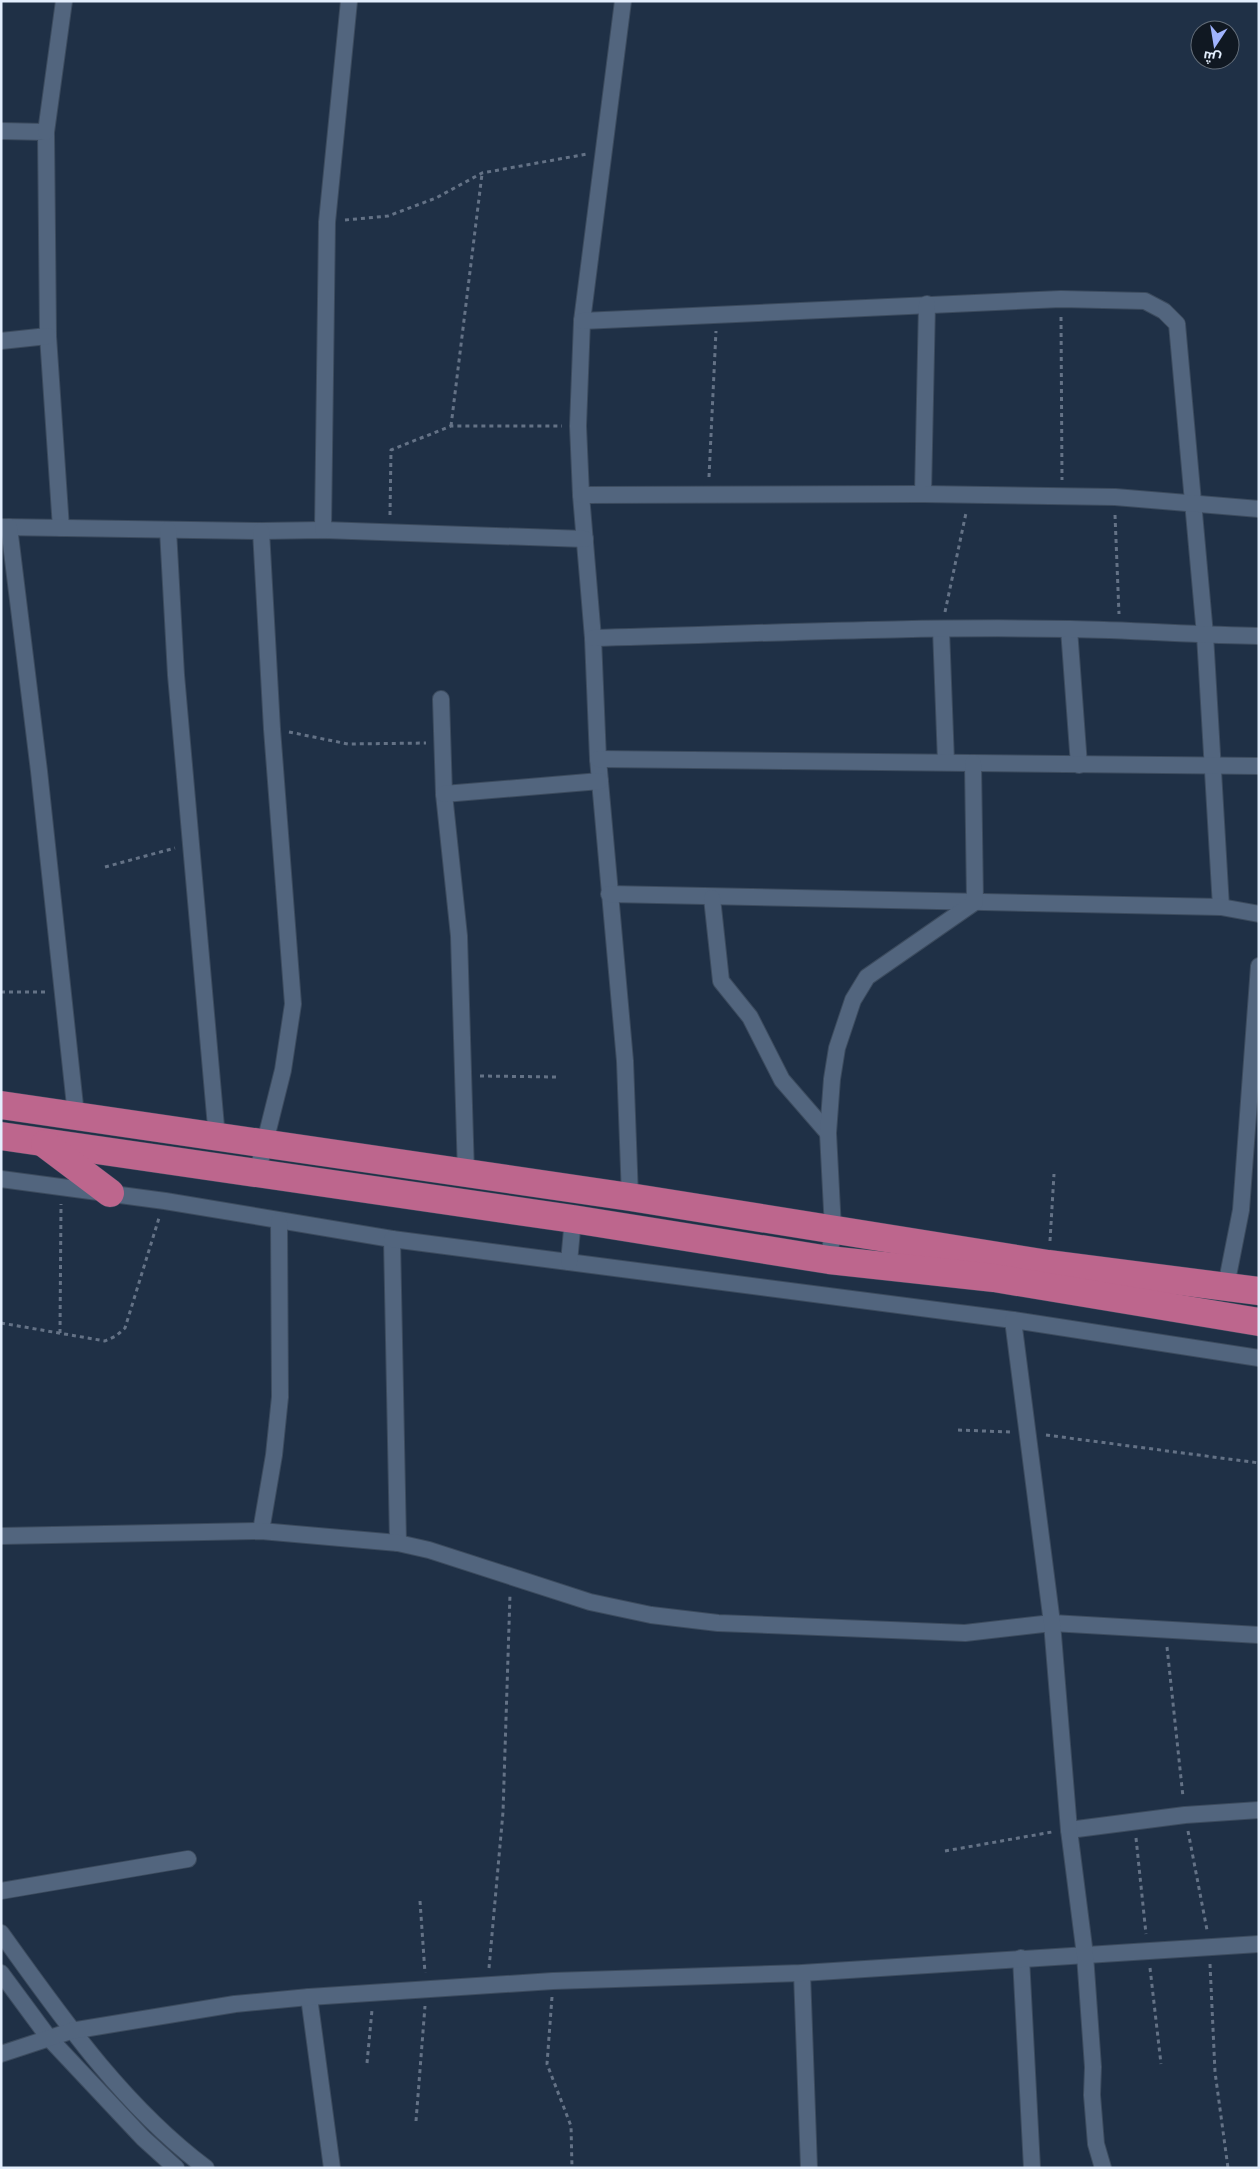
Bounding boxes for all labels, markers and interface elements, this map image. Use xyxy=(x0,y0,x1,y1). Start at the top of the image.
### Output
north arrow xyxy=(1190,20,1240,70)
text: ش xyxy=(1202,47,1223,68)

